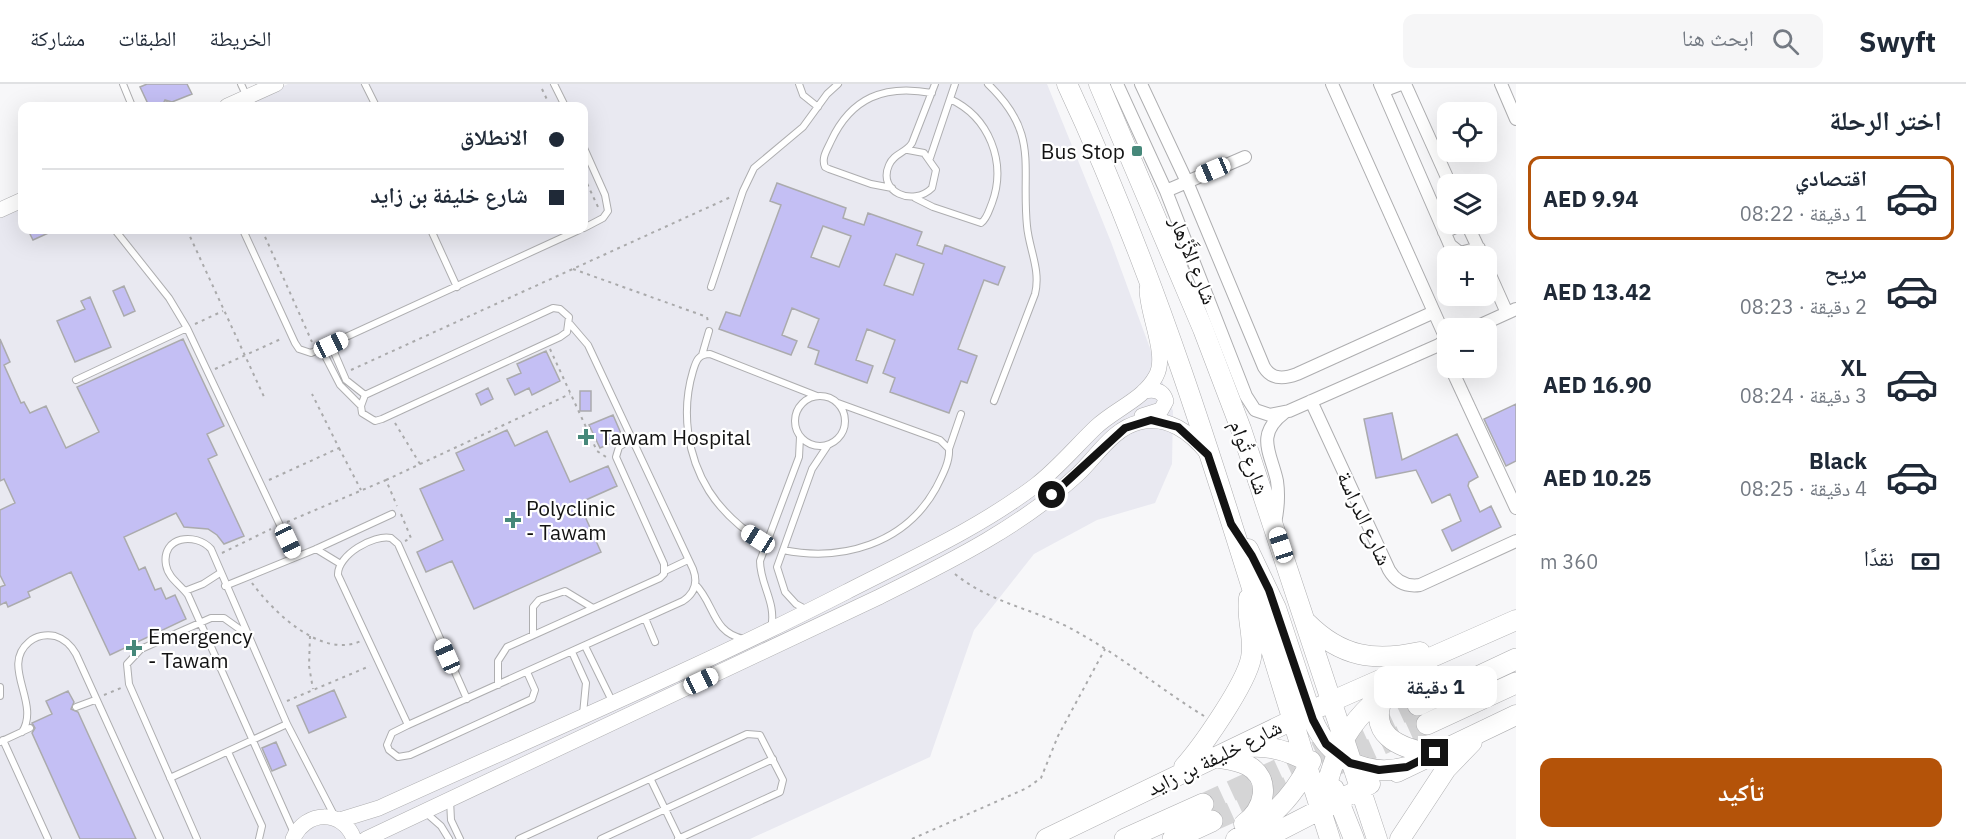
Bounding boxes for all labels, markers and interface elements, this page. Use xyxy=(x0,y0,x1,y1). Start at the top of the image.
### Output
search box xyxy=(1403,14,1823,68)
text: ابحث هنا xyxy=(1682,23,1754,52)
text: Swyft xyxy=(1859,23,1936,60)
text: مشاركة xyxy=(30,24,85,52)
text: الطبقات xyxy=(118,24,177,52)
text: الخريطة xyxy=(210,24,271,52)
icon: search xyxy=(1769,25,1802,58)
map controls xyxy=(1437,102,1497,378)
button: locate xyxy=(1437,102,1497,162)
text: اختر الرحلة xyxy=(1829,102,1942,137)
text: الانطلاق xyxy=(460,122,528,151)
place label: Bus Stop xyxy=(1041,137,1125,165)
marker: Bus Stop xyxy=(1130,144,1144,158)
car xyxy=(1193,155,1233,185)
text: اقتصادي xyxy=(1795,163,1867,192)
icon: car xyxy=(1885,171,1939,225)
button: layers xyxy=(1437,174,1497,234)
text: شارع خليفة بن زايد xyxy=(370,180,528,209)
text: AED 9.94 xyxy=(1543,184,1638,213)
text: 1 دقيقة · 08:22 xyxy=(1740,200,1867,227)
street label: شارع الأَزْهار xyxy=(1163,211,1224,308)
button: + xyxy=(1437,246,1497,306)
text: مريح xyxy=(1824,256,1867,285)
icon: car xyxy=(1885,264,1939,318)
text: AED 13.42 xyxy=(1543,277,1652,306)
text: 2 دقيقة · 08:23 xyxy=(1740,293,1867,320)
button: − xyxy=(1437,318,1497,378)
car xyxy=(311,329,351,361)
text: XL xyxy=(1841,353,1867,382)
icon: car xyxy=(1885,357,1939,411)
text: AED 16.90 xyxy=(1543,370,1652,399)
text: 3 دقيقة · 08:24 xyxy=(1740,382,1867,409)
street label: شارع تُوام xyxy=(1223,416,1276,498)
place label: Tawam Hospital xyxy=(600,423,751,451)
marker: Tawam Hospital xyxy=(577,428,595,446)
text: Black xyxy=(1809,446,1867,475)
icon: car xyxy=(1885,450,1939,504)
text: AED 10.25 xyxy=(1543,463,1652,492)
street label: شارع الدراسة xyxy=(1331,466,1399,570)
text: 4 دقيقة · 08:25 xyxy=(1740,475,1867,502)
route start xyxy=(1038,481,1065,508)
place label: Polyclinic - Tawam xyxy=(526,494,615,546)
marker: Polyclinic - Tawam xyxy=(504,511,522,529)
car xyxy=(272,521,304,561)
car xyxy=(738,522,778,556)
car xyxy=(1267,525,1295,565)
text: نقدًا xyxy=(1864,543,1894,572)
icon: cash xyxy=(1909,545,1942,578)
text: 360 m xyxy=(1540,548,1598,575)
place label: Emergency - Tawam xyxy=(148,622,253,674)
car xyxy=(431,636,463,676)
marker: Emergency - Tawam xyxy=(125,639,143,657)
car xyxy=(681,665,721,697)
callout: 1 دقيقة xyxy=(1374,666,1496,708)
text: 1 دقيقة xyxy=(1406,673,1465,700)
street label: شارع خليفة بن زايد xyxy=(1142,712,1286,802)
route end xyxy=(1421,739,1448,766)
button: تأكيد xyxy=(1540,758,1942,827)

